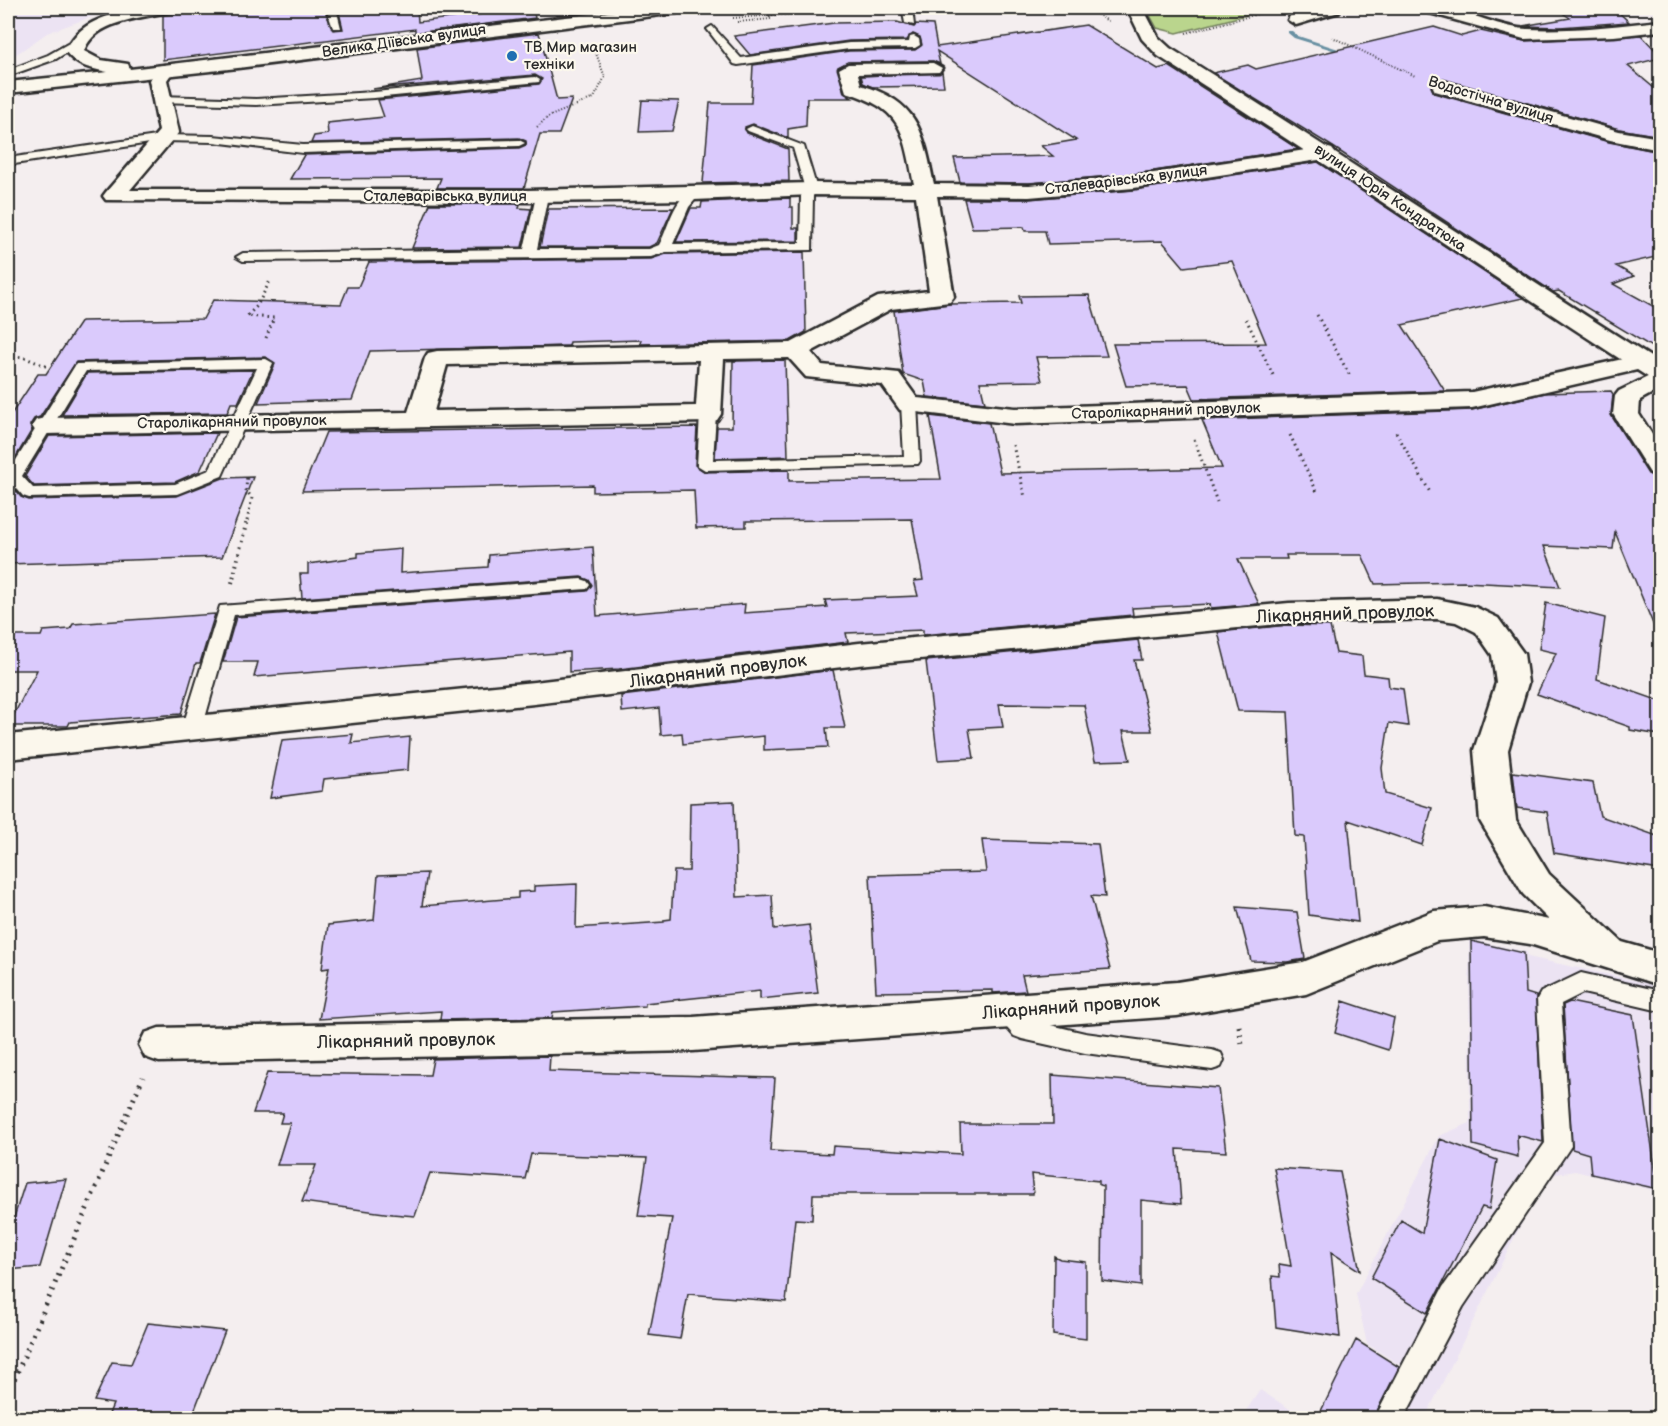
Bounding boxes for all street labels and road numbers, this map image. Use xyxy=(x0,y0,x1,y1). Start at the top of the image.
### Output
street label: Велика Діївська вулиця xyxy=(321,20,487,62)
street label: Водостічна вулиця xyxy=(1426,72,1556,128)
street label: вулиця Юрія Кондратюка xyxy=(1310,140,1470,256)
street label: Сталеварівська вулиця xyxy=(1044,161,1208,199)
street label: Сталеварівська вулиця xyxy=(363,187,527,206)
street label: Старолікарняний провулок xyxy=(1071,398,1261,424)
street label: Старолікарняний провулок xyxy=(137,411,327,433)
street label: Лікарняний провулок xyxy=(1255,600,1435,628)
street label: Лікарняний провулок xyxy=(627,650,808,692)
street label: Лікарняний провулок xyxy=(980,990,1161,1024)
street label: Лікарняний провулок xyxy=(316,1029,496,1053)

